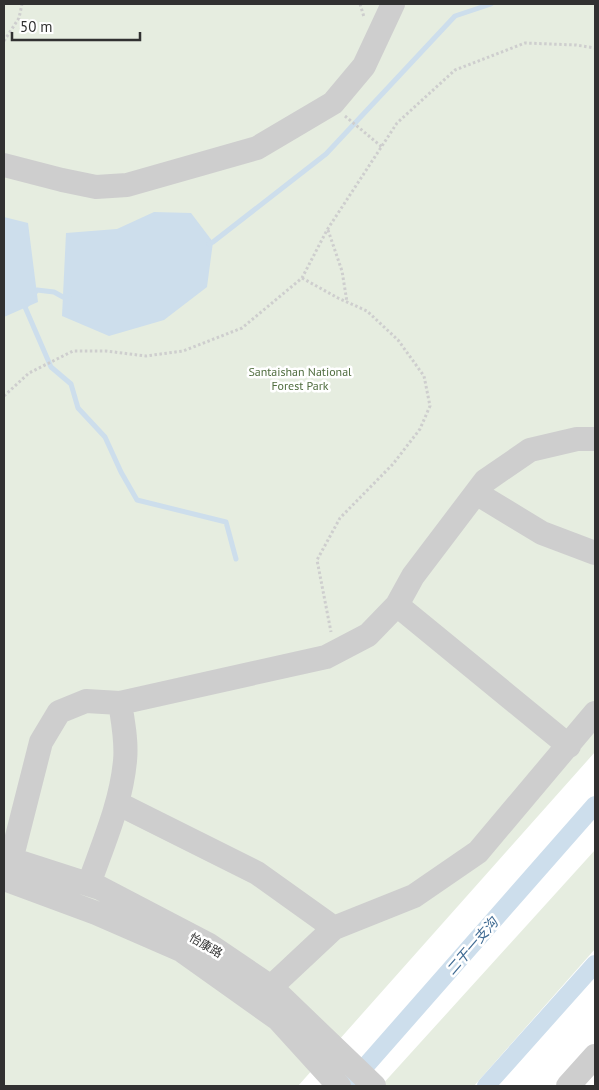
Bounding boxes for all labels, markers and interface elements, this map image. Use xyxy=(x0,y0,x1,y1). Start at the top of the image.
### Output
scale bar xyxy=(12,10,140,42)
text: 50 m xyxy=(20,17,53,36)
park label: Santaishan National Forest Park xyxy=(248,364,352,393)
water label: 二干一支沟 xyxy=(442,912,503,978)
street label: 怡康路 xyxy=(187,930,225,960)

